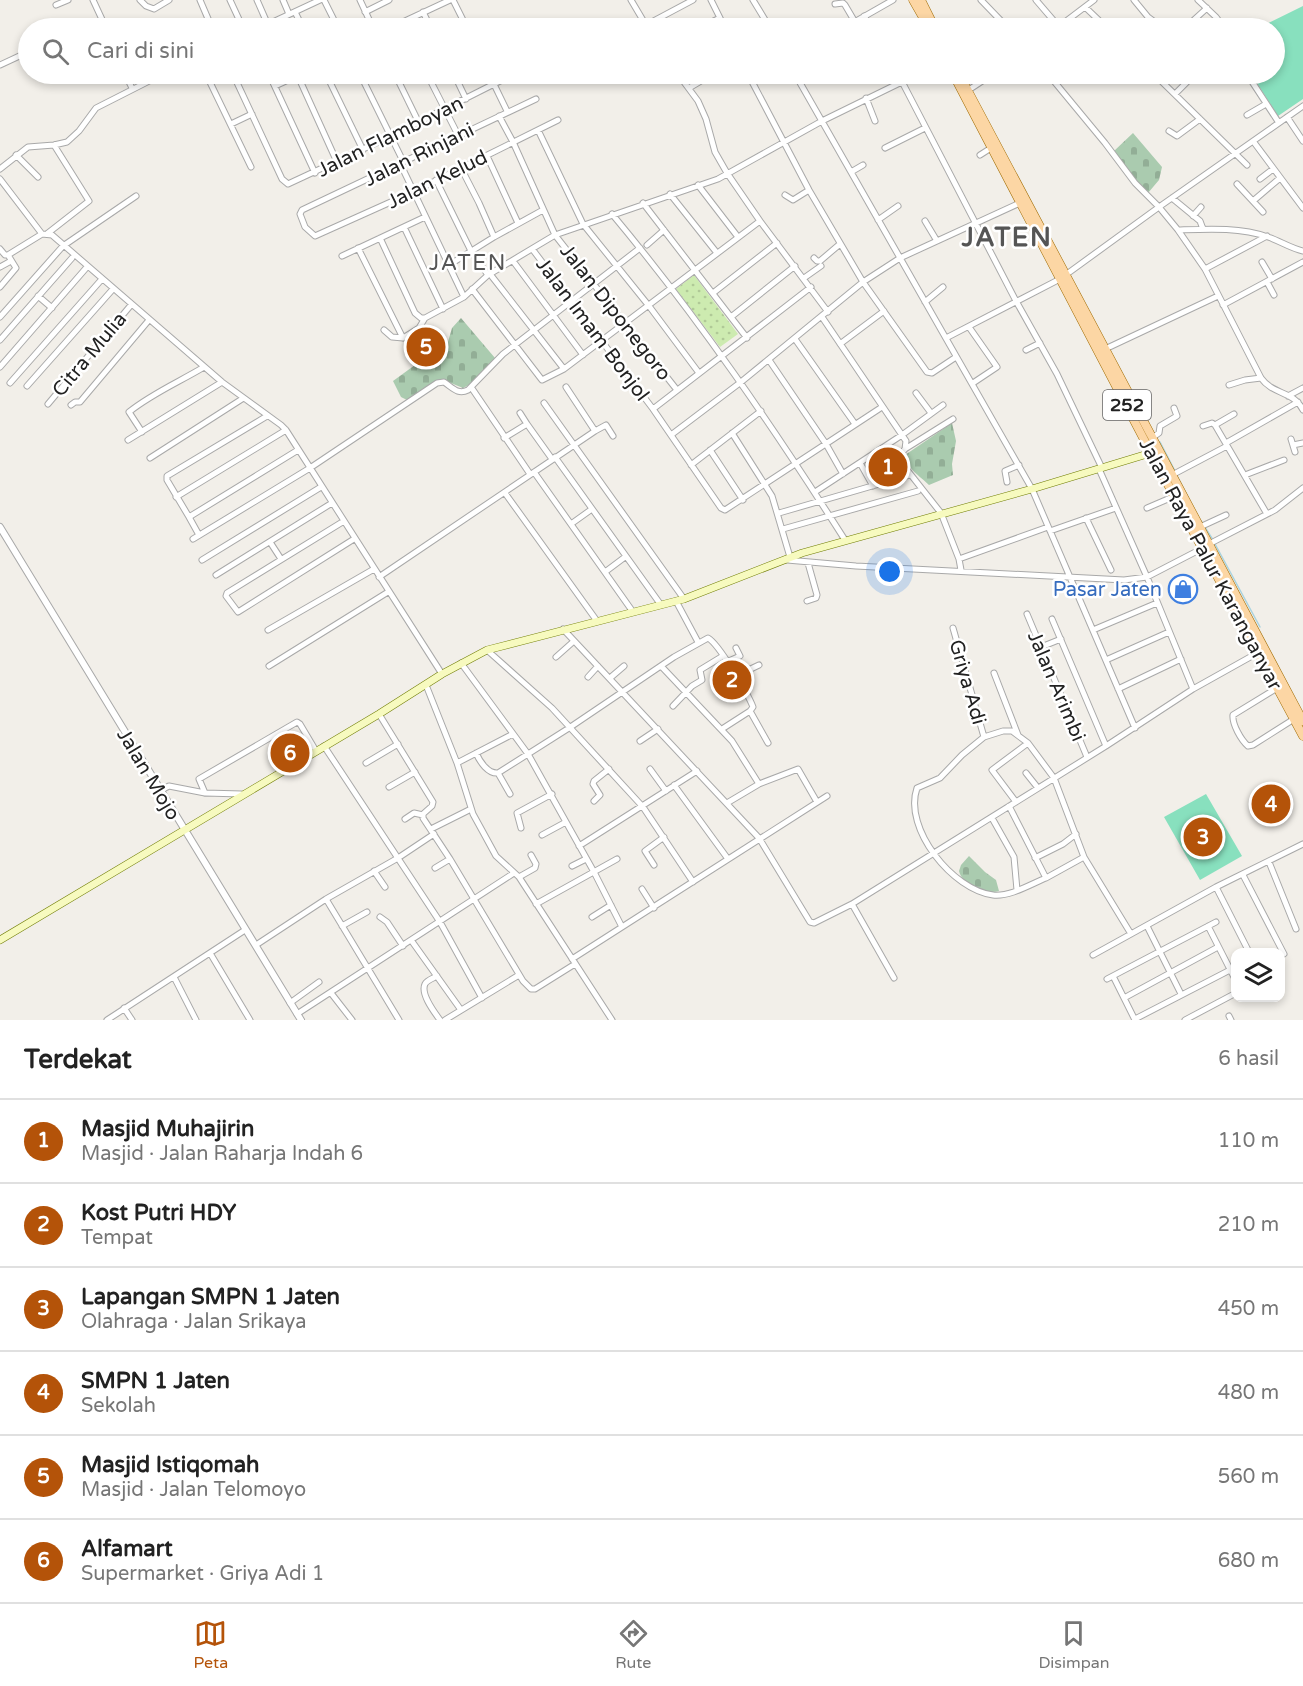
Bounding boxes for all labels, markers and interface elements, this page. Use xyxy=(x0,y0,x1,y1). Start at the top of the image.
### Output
search box xyxy=(18,18,1285,84)
icon: search xyxy=(39,35,72,68)
text: Cari di sini xyxy=(87,38,194,64)
street label: Jalan Flamboyan xyxy=(314,91,467,183)
street label: Jalan Rinjani xyxy=(361,118,478,192)
street label: Jalan Kelud xyxy=(383,145,492,215)
district label: JATEN xyxy=(961,222,1052,253)
street label: Jalan Diponegoro xyxy=(554,240,676,386)
district label: JATEN xyxy=(429,250,507,276)
street label: Jalan Imam Bonjol xyxy=(531,253,654,406)
street label: Citra Mulia xyxy=(47,307,132,402)
pin: 5 xyxy=(406,324,446,370)
road number: 252 xyxy=(1103,390,1151,420)
street label: Jalan Raya Palur Karanganyar xyxy=(1133,434,1287,695)
pin: 1 xyxy=(868,444,908,490)
your location xyxy=(875,557,904,586)
shop icon: Pasar Jaten xyxy=(1167,573,1199,605)
place label: Pasar Jaten xyxy=(1053,578,1162,602)
street label: Jalan Arimbi xyxy=(1022,628,1090,745)
street label: Griya Adi xyxy=(943,637,991,727)
pin: 2 xyxy=(712,658,752,702)
street label: Jalan Mojo xyxy=(111,724,185,825)
pin: 6 xyxy=(270,730,310,776)
pin: 4 xyxy=(1252,782,1290,826)
pin: 3 xyxy=(1184,814,1222,860)
map controls xyxy=(1231,948,1285,1002)
button: layers xyxy=(1231,948,1285,1002)
text: Terdekat xyxy=(24,1044,132,1075)
text: 6 hasil xyxy=(1218,1047,1279,1071)
text: Masjid Muhajirin xyxy=(81,1116,254,1142)
text: 1 xyxy=(37,1129,50,1153)
text: 110 m xyxy=(1218,1129,1279,1153)
text: Masjid · Jalan Raharja Indah 6 xyxy=(81,1142,363,1166)
text: Kost Putri HDY xyxy=(81,1200,236,1226)
text: 2 xyxy=(37,1213,50,1237)
text: 210 m xyxy=(1218,1213,1279,1237)
text: Tempat xyxy=(81,1226,153,1250)
text: Lapangan SMPN 1 Jaten xyxy=(81,1284,340,1310)
text: 3 xyxy=(37,1297,50,1321)
text: 450 m xyxy=(1218,1297,1279,1321)
text: Olahraga · Jalan Srikaya xyxy=(81,1310,306,1334)
text: SMPN 1 Jaten xyxy=(81,1368,230,1394)
text: 4 xyxy=(37,1381,50,1405)
text: 480 m xyxy=(1218,1381,1279,1405)
text: Sekolah xyxy=(81,1394,156,1418)
text: Masjid Istiqomah xyxy=(81,1452,259,1478)
text: 5 xyxy=(37,1465,50,1489)
text: 560 m xyxy=(1218,1465,1279,1489)
text: Masjid · Jalan Telomoyo xyxy=(81,1478,306,1502)
text: Alfamart xyxy=(81,1536,173,1562)
text: 6 xyxy=(37,1549,50,1573)
text: 680 m xyxy=(1218,1549,1279,1573)
text: Supermarket · Griya Adi 1 xyxy=(81,1562,324,1586)
tab: Peta xyxy=(194,1617,228,1673)
tab: Rute xyxy=(615,1617,651,1673)
tab: Disimpan xyxy=(1038,1617,1109,1673)

